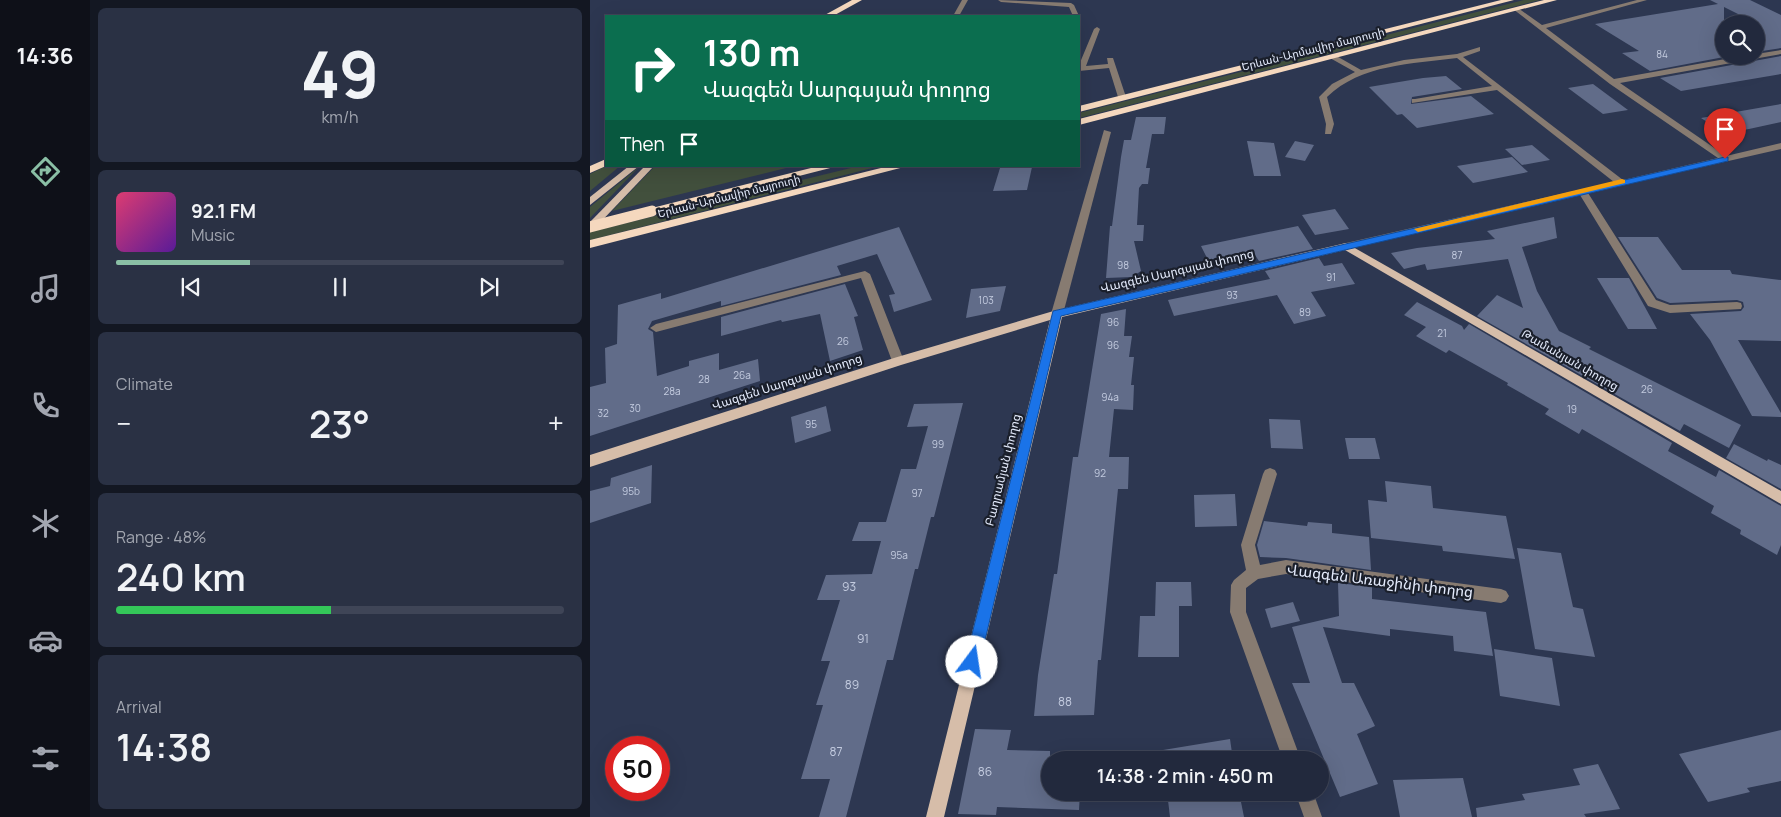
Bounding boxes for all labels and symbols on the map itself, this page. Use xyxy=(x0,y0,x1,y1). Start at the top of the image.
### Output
street label: Երևան-Արմավիր մայրուղի xyxy=(1240,23,1386,74)
house number: 84 xyxy=(1656,47,1668,61)
pin xyxy=(1704,108,1746,159)
street label: Երևան-Արմավիր մայրուղի xyxy=(656,170,802,221)
street label: Վազգեն Սարգսյան փողոց xyxy=(1098,245,1255,296)
house number: 87 xyxy=(1452,248,1462,262)
house number: 98 xyxy=(1117,258,1129,272)
house number: 91 xyxy=(1326,270,1336,284)
house number: 93 xyxy=(1226,288,1238,302)
house number: 103 xyxy=(978,293,994,307)
house number: 89 xyxy=(1299,305,1311,319)
house number: 96 xyxy=(1107,315,1119,329)
street label: Թամանյան փողոց xyxy=(1519,325,1622,394)
house number: 21 xyxy=(1437,326,1447,340)
house number: 26 xyxy=(837,334,849,348)
house number: 96 xyxy=(1107,338,1119,352)
street label: Վազգեն Սարգսյան փողոց xyxy=(710,349,864,414)
house number: 26a xyxy=(733,368,751,382)
house number: 28 xyxy=(698,372,710,386)
house number: 26 xyxy=(1641,382,1653,396)
house number: 28a xyxy=(663,384,681,398)
house number: 94а xyxy=(1101,390,1119,404)
house number: 30 xyxy=(629,401,641,415)
house number: 19 xyxy=(1567,402,1577,416)
house number: 32 xyxy=(597,406,609,420)
street label: Բաղրամյան փողոց xyxy=(980,412,1025,528)
house number: 95 xyxy=(805,417,817,431)
house number: 99 xyxy=(932,437,944,451)
house number: 92 xyxy=(1094,466,1106,480)
house number: 95b xyxy=(622,484,640,498)
house number: 97 xyxy=(911,486,923,500)
house number: 95а xyxy=(890,548,908,562)
street label: Վազգեն Առաջինի փողոց xyxy=(1286,559,1474,602)
house number: 93 xyxy=(842,578,856,595)
house number: 91 xyxy=(857,630,869,647)
position arrow xyxy=(945,635,997,687)
house number: 89 xyxy=(845,676,859,693)
house number: 88 xyxy=(1058,693,1072,710)
speed limit sign: 50 xyxy=(605,736,670,801)
house number: 87 xyxy=(830,743,843,760)
house number: 86 xyxy=(978,763,992,780)

